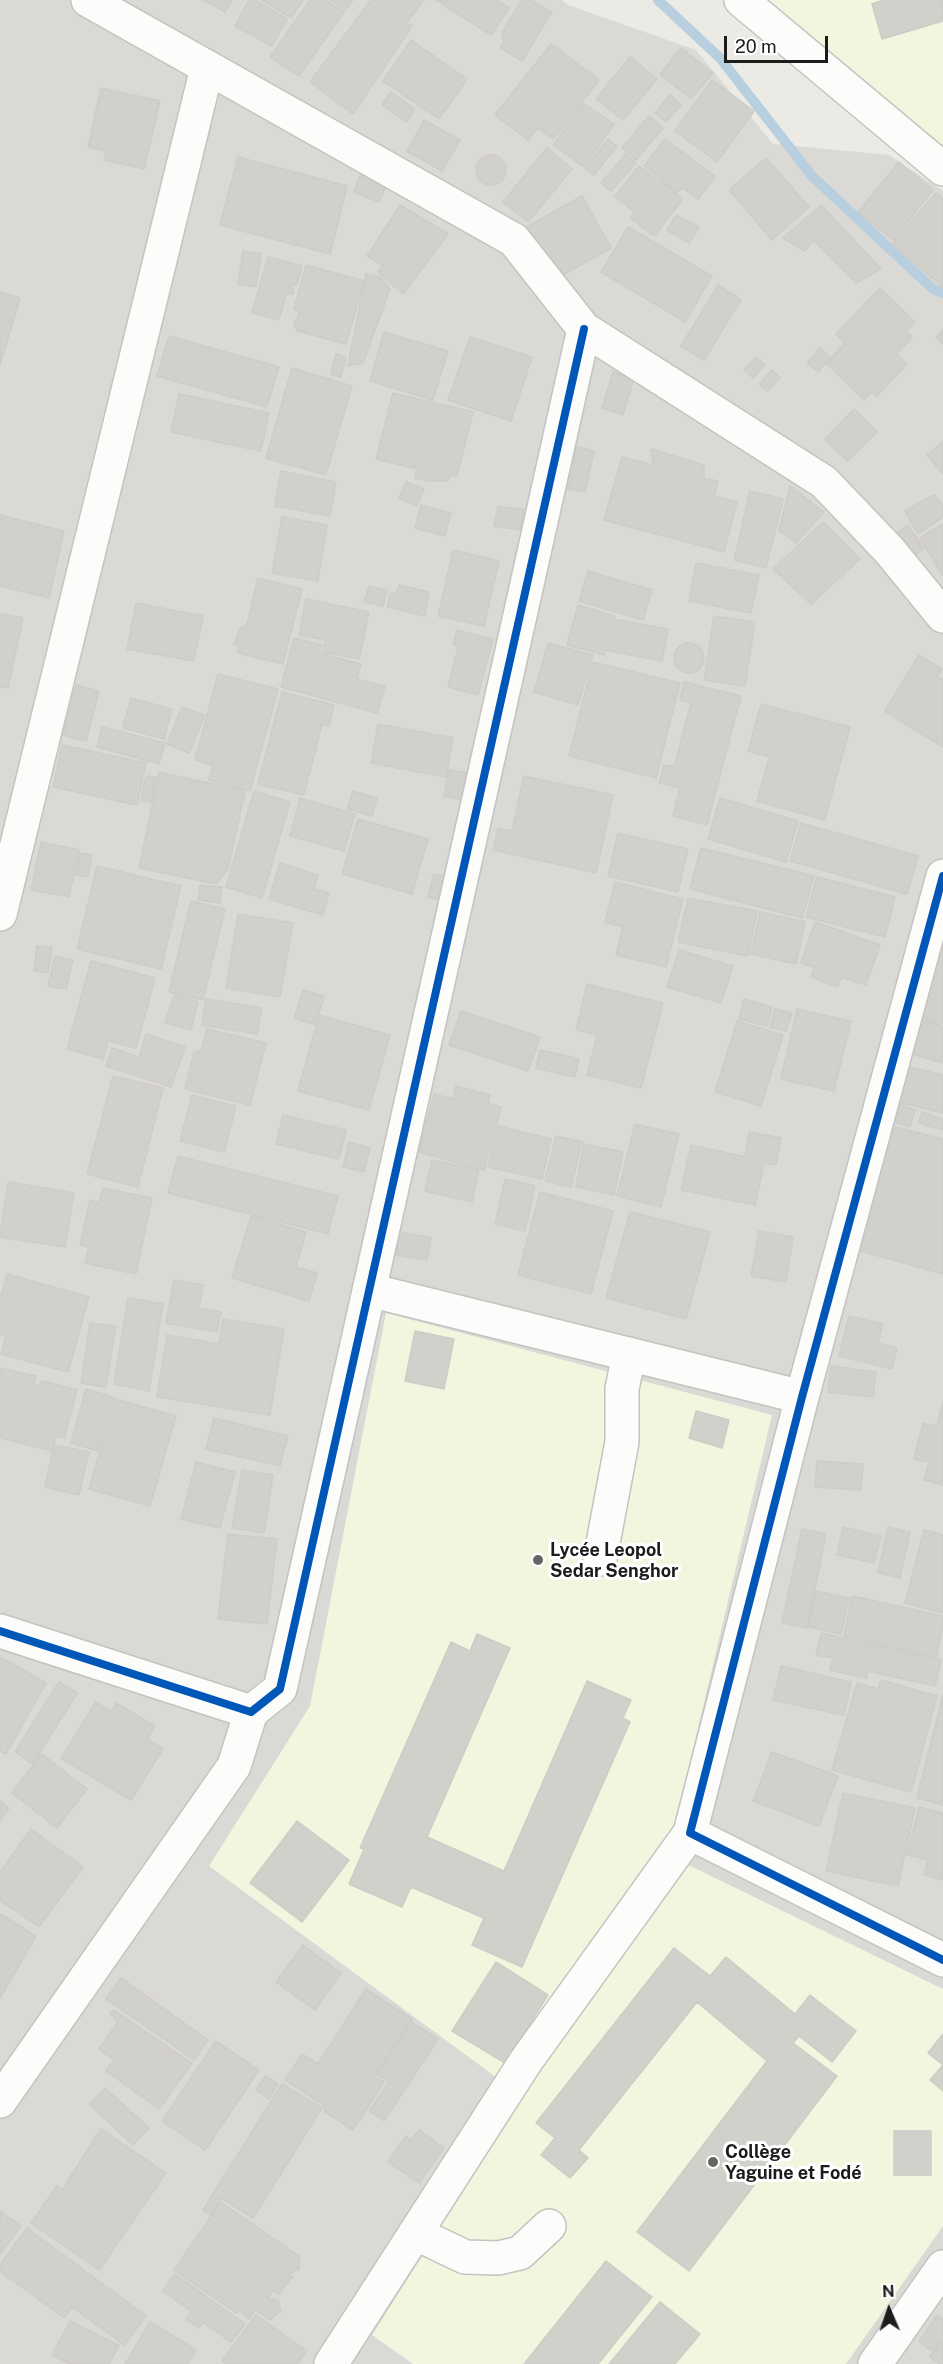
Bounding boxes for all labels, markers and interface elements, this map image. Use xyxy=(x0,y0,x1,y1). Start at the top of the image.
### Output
scale bar xyxy=(727,24,830,62)
text: 20 m xyxy=(735,36,777,57)
place label: Lycée Leopol Sedar Senghor xyxy=(550,1539,679,1582)
marker: Lycée Leopol Sedar Senghor xyxy=(531,1553,545,1567)
place label: Collège Yaguine et Fodé xyxy=(725,2141,862,2184)
marker: Collège Yaguine et Fodé xyxy=(706,2155,720,2169)
north arrow xyxy=(859,2280,919,2340)
text: N xyxy=(882,2282,895,2301)

